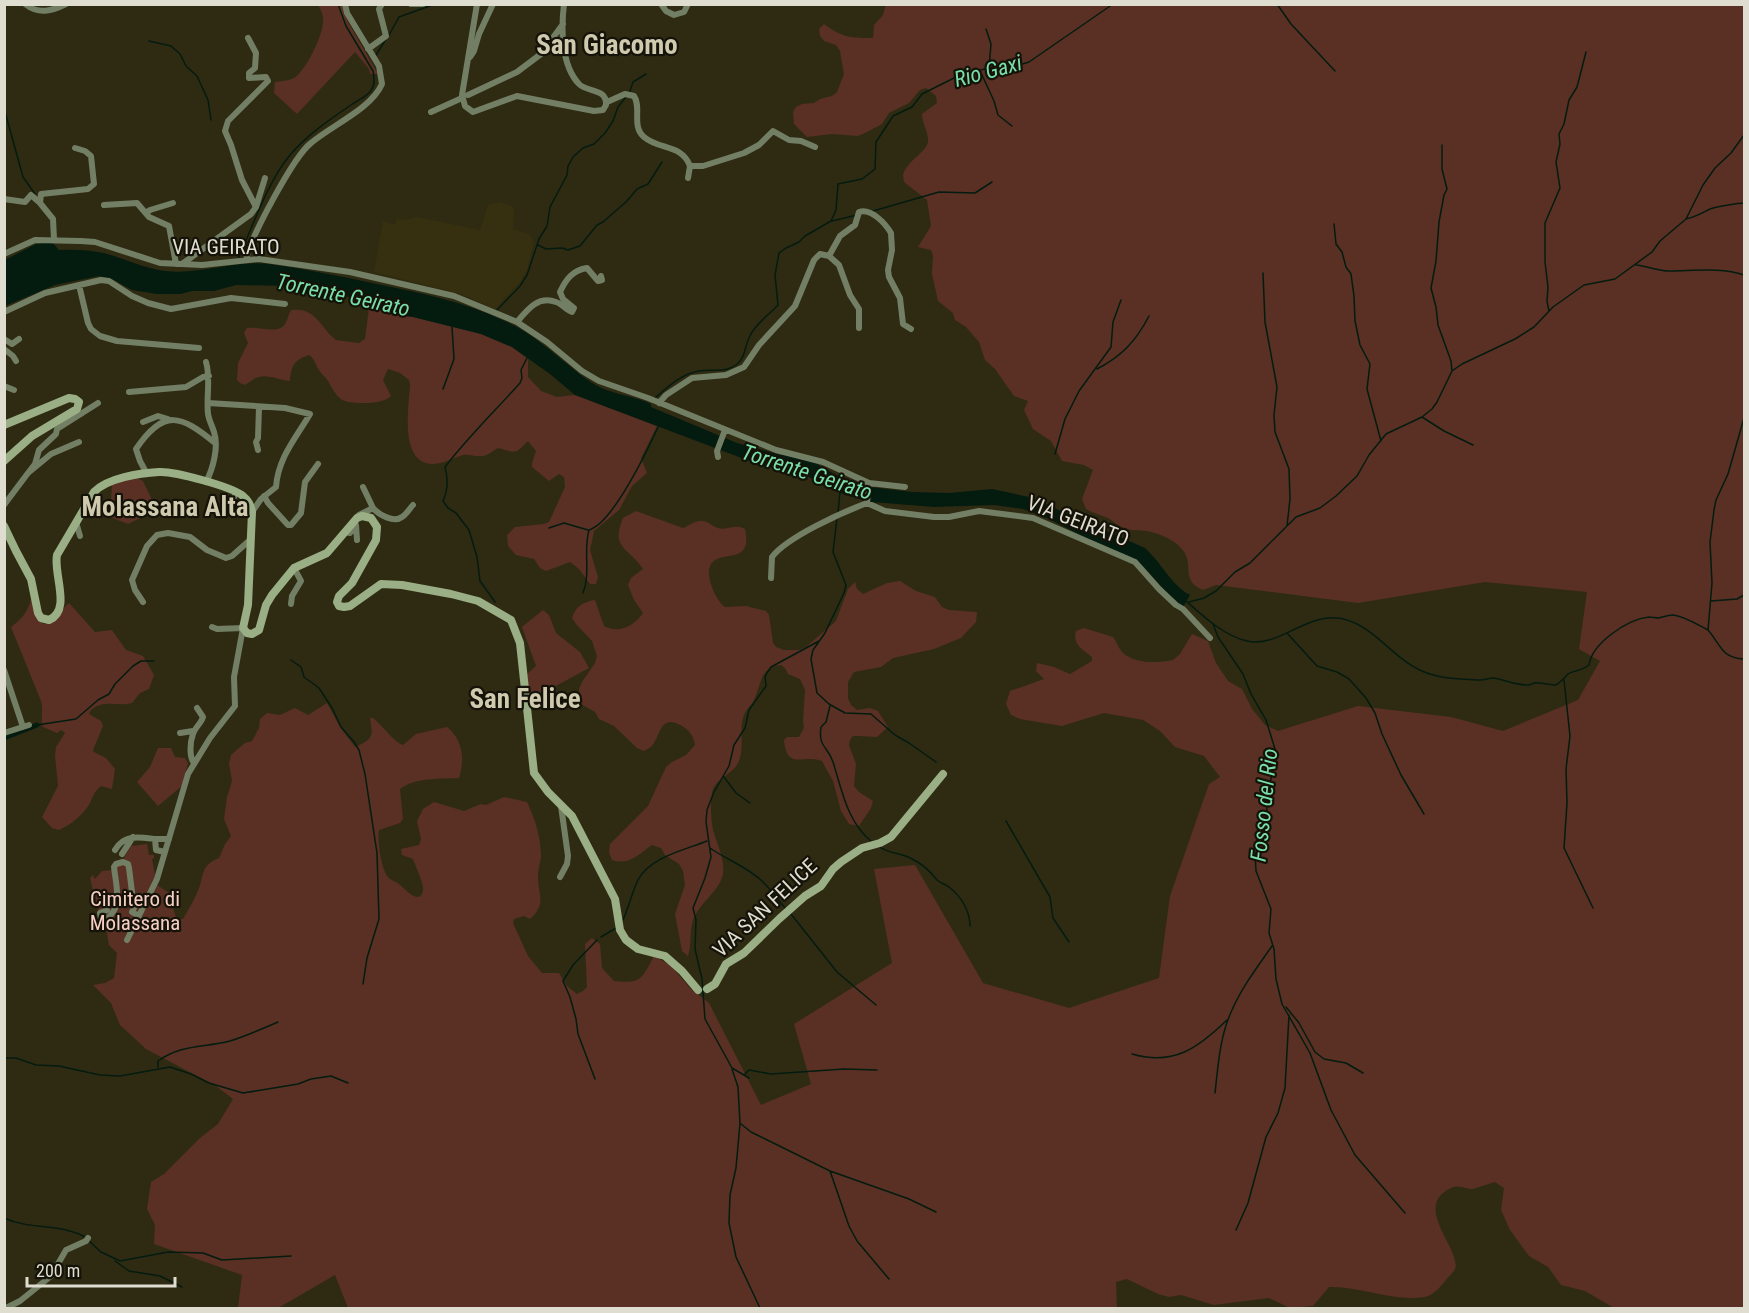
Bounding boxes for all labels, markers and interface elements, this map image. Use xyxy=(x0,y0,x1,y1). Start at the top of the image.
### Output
district label: San Giacomo xyxy=(536,29,678,61)
water label: Rio Gaxi xyxy=(951,50,1025,92)
street label: VIA GEIRATO xyxy=(172,235,280,259)
water label: Torrente Geirato xyxy=(274,269,412,321)
water label: Torrente Geirato xyxy=(739,439,875,505)
district label: Molassana Alta xyxy=(82,491,248,523)
street label: VIA GEIRATO xyxy=(1024,491,1132,551)
district label: San Felice xyxy=(469,683,581,715)
water label: Fosso del Rio xyxy=(1246,747,1282,863)
street label: VIA SAN FELICE xyxy=(708,854,822,962)
park label: Cimitero di Molassana xyxy=(90,887,180,935)
scale bar xyxy=(27,1250,176,1288)
text: 200 m xyxy=(36,1260,80,1281)

